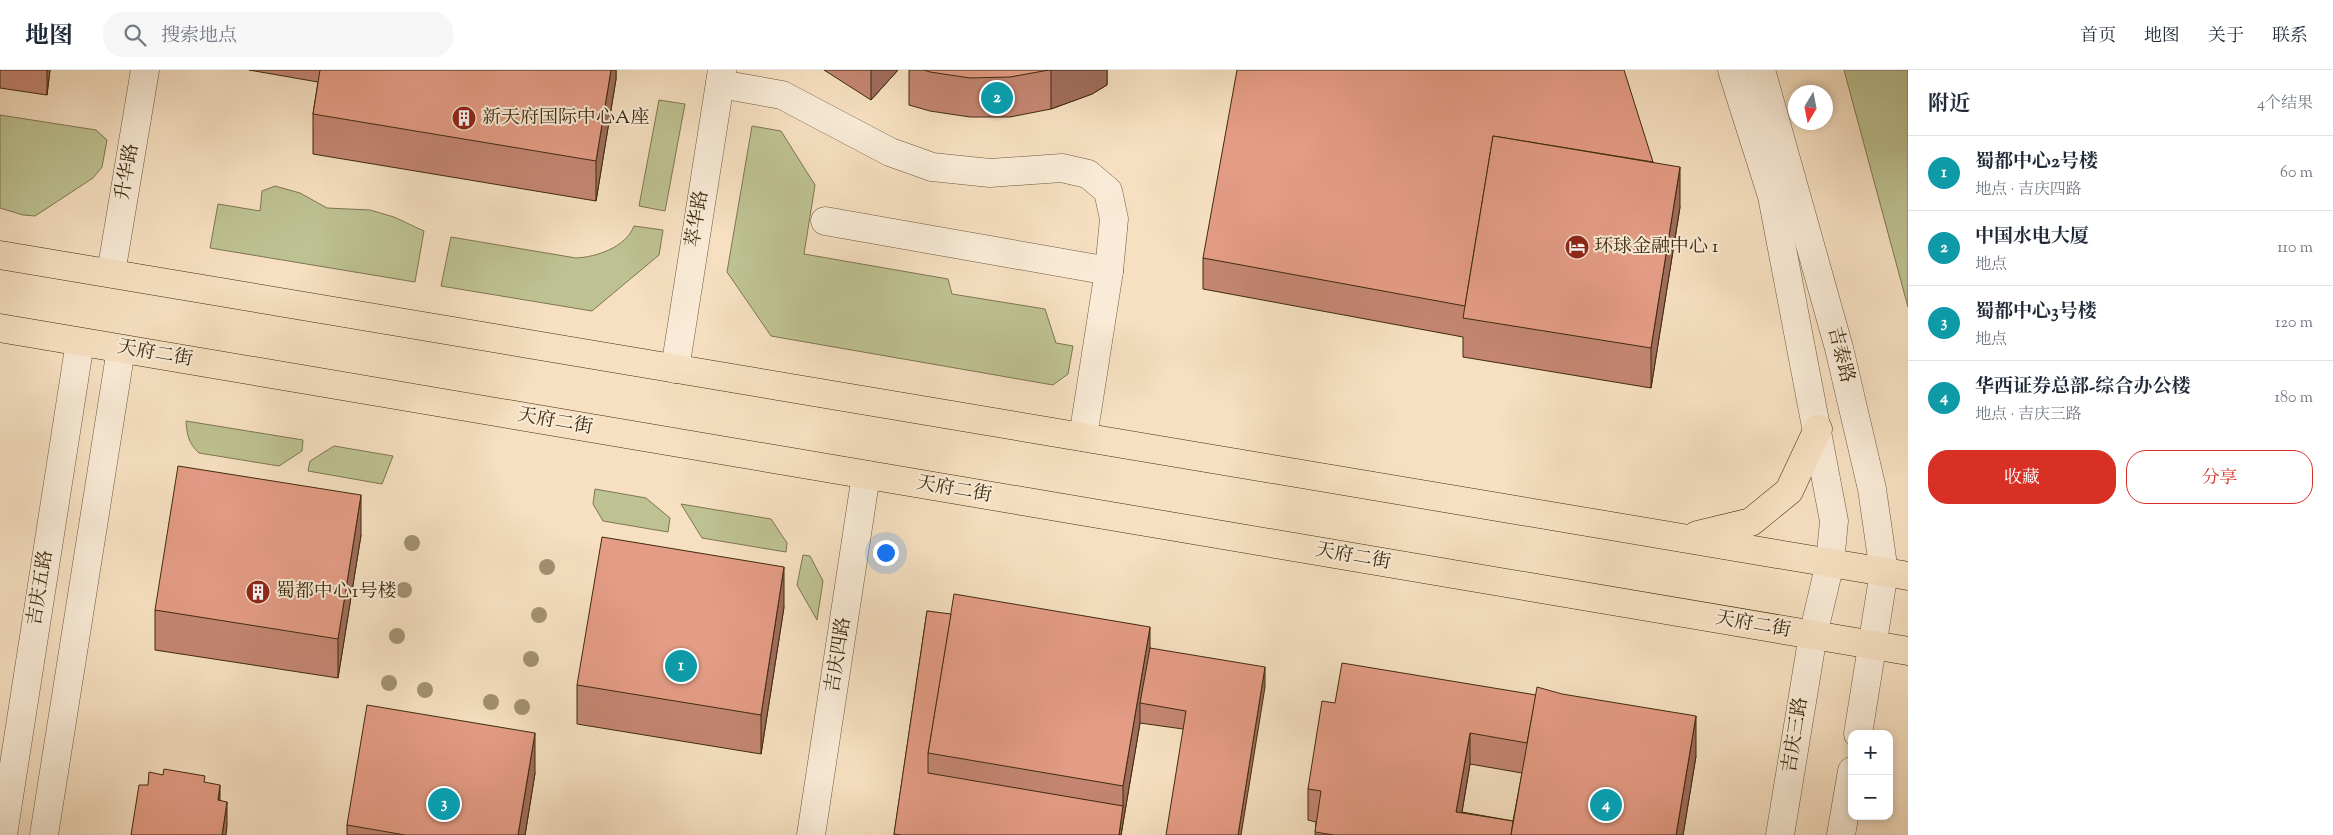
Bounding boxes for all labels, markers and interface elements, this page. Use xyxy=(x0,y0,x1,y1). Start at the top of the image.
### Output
search box xyxy=(103,12,453,57)
text: 地图 xyxy=(25,20,73,54)
icon: search xyxy=(121,21,149,49)
text: 搜索地点 xyxy=(161,23,237,50)
text: 首页 xyxy=(2080,24,2116,50)
text: 地图 xyxy=(2144,24,2180,50)
text: 关于 xyxy=(2208,24,2244,50)
text: 联系 xyxy=(2272,24,2308,50)
pin: 2 xyxy=(981,79,1013,117)
north arrow xyxy=(1788,85,1833,130)
text: 附近 xyxy=(1928,90,1970,120)
text: 4个结果 xyxy=(2257,93,2313,116)
building icon: 新天府国际中心A座 xyxy=(451,105,477,131)
place label: 新天府国际中心A座 xyxy=(482,105,649,132)
street label: 升华路 xyxy=(110,142,146,202)
text: 蜀都中心2号楼 xyxy=(1975,149,2098,176)
text: 1 xyxy=(1941,162,1947,185)
text: 60 m xyxy=(2280,162,2313,185)
text: 地点 · 吉庆四路 xyxy=(1975,179,2082,202)
street label: 萃华路 xyxy=(680,189,716,249)
text: 中国水电大厦 xyxy=(1975,224,2089,251)
hotel icon: 环球金融中心 1 xyxy=(1564,234,1590,260)
place label: 环球金融中心 1 xyxy=(1594,234,1719,261)
text: 2 xyxy=(1940,237,1948,260)
text: 110 m xyxy=(2277,237,2313,260)
text: 地点 xyxy=(1975,254,2007,277)
text: 蜀都中心3号楼 xyxy=(1975,299,2097,326)
text: 3 xyxy=(1941,312,1947,335)
text: 120 m xyxy=(2275,312,2313,335)
street label: 吉泰路 xyxy=(1820,324,1860,386)
text: 地点 xyxy=(1975,329,2007,352)
street label: 天府二街 xyxy=(115,334,195,374)
text: 华西证券总部-综合办公楼 xyxy=(1975,374,2190,401)
text: 4 xyxy=(1940,387,1948,410)
text: 180 m xyxy=(2274,387,2313,410)
street label: 天府二街 xyxy=(515,402,595,442)
text: 地点 · 吉庆三路 xyxy=(1975,404,2082,427)
button: 收藏 xyxy=(1928,450,2116,504)
button: 分享 xyxy=(2126,450,2313,504)
street label: 天府二街 xyxy=(914,470,994,510)
street label: 天府二街 xyxy=(1313,537,1393,577)
your location xyxy=(873,540,899,566)
street label: 吉庆五路 xyxy=(22,548,60,628)
building icon: 蜀都中心1号楼 xyxy=(245,579,271,605)
place label: 蜀都中心1号楼 xyxy=(276,579,396,606)
street label: 天府二街 xyxy=(1713,605,1793,645)
street label: 吉庆四路 xyxy=(820,615,858,695)
pin: 1 xyxy=(665,647,697,685)
street label: 吉庆三路 xyxy=(1777,695,1815,775)
map controls xyxy=(1848,730,1893,820)
button: + xyxy=(1848,730,1893,775)
button: − xyxy=(1848,775,1893,820)
pin: 3 xyxy=(428,785,460,823)
pin: 4 xyxy=(1590,786,1622,824)

